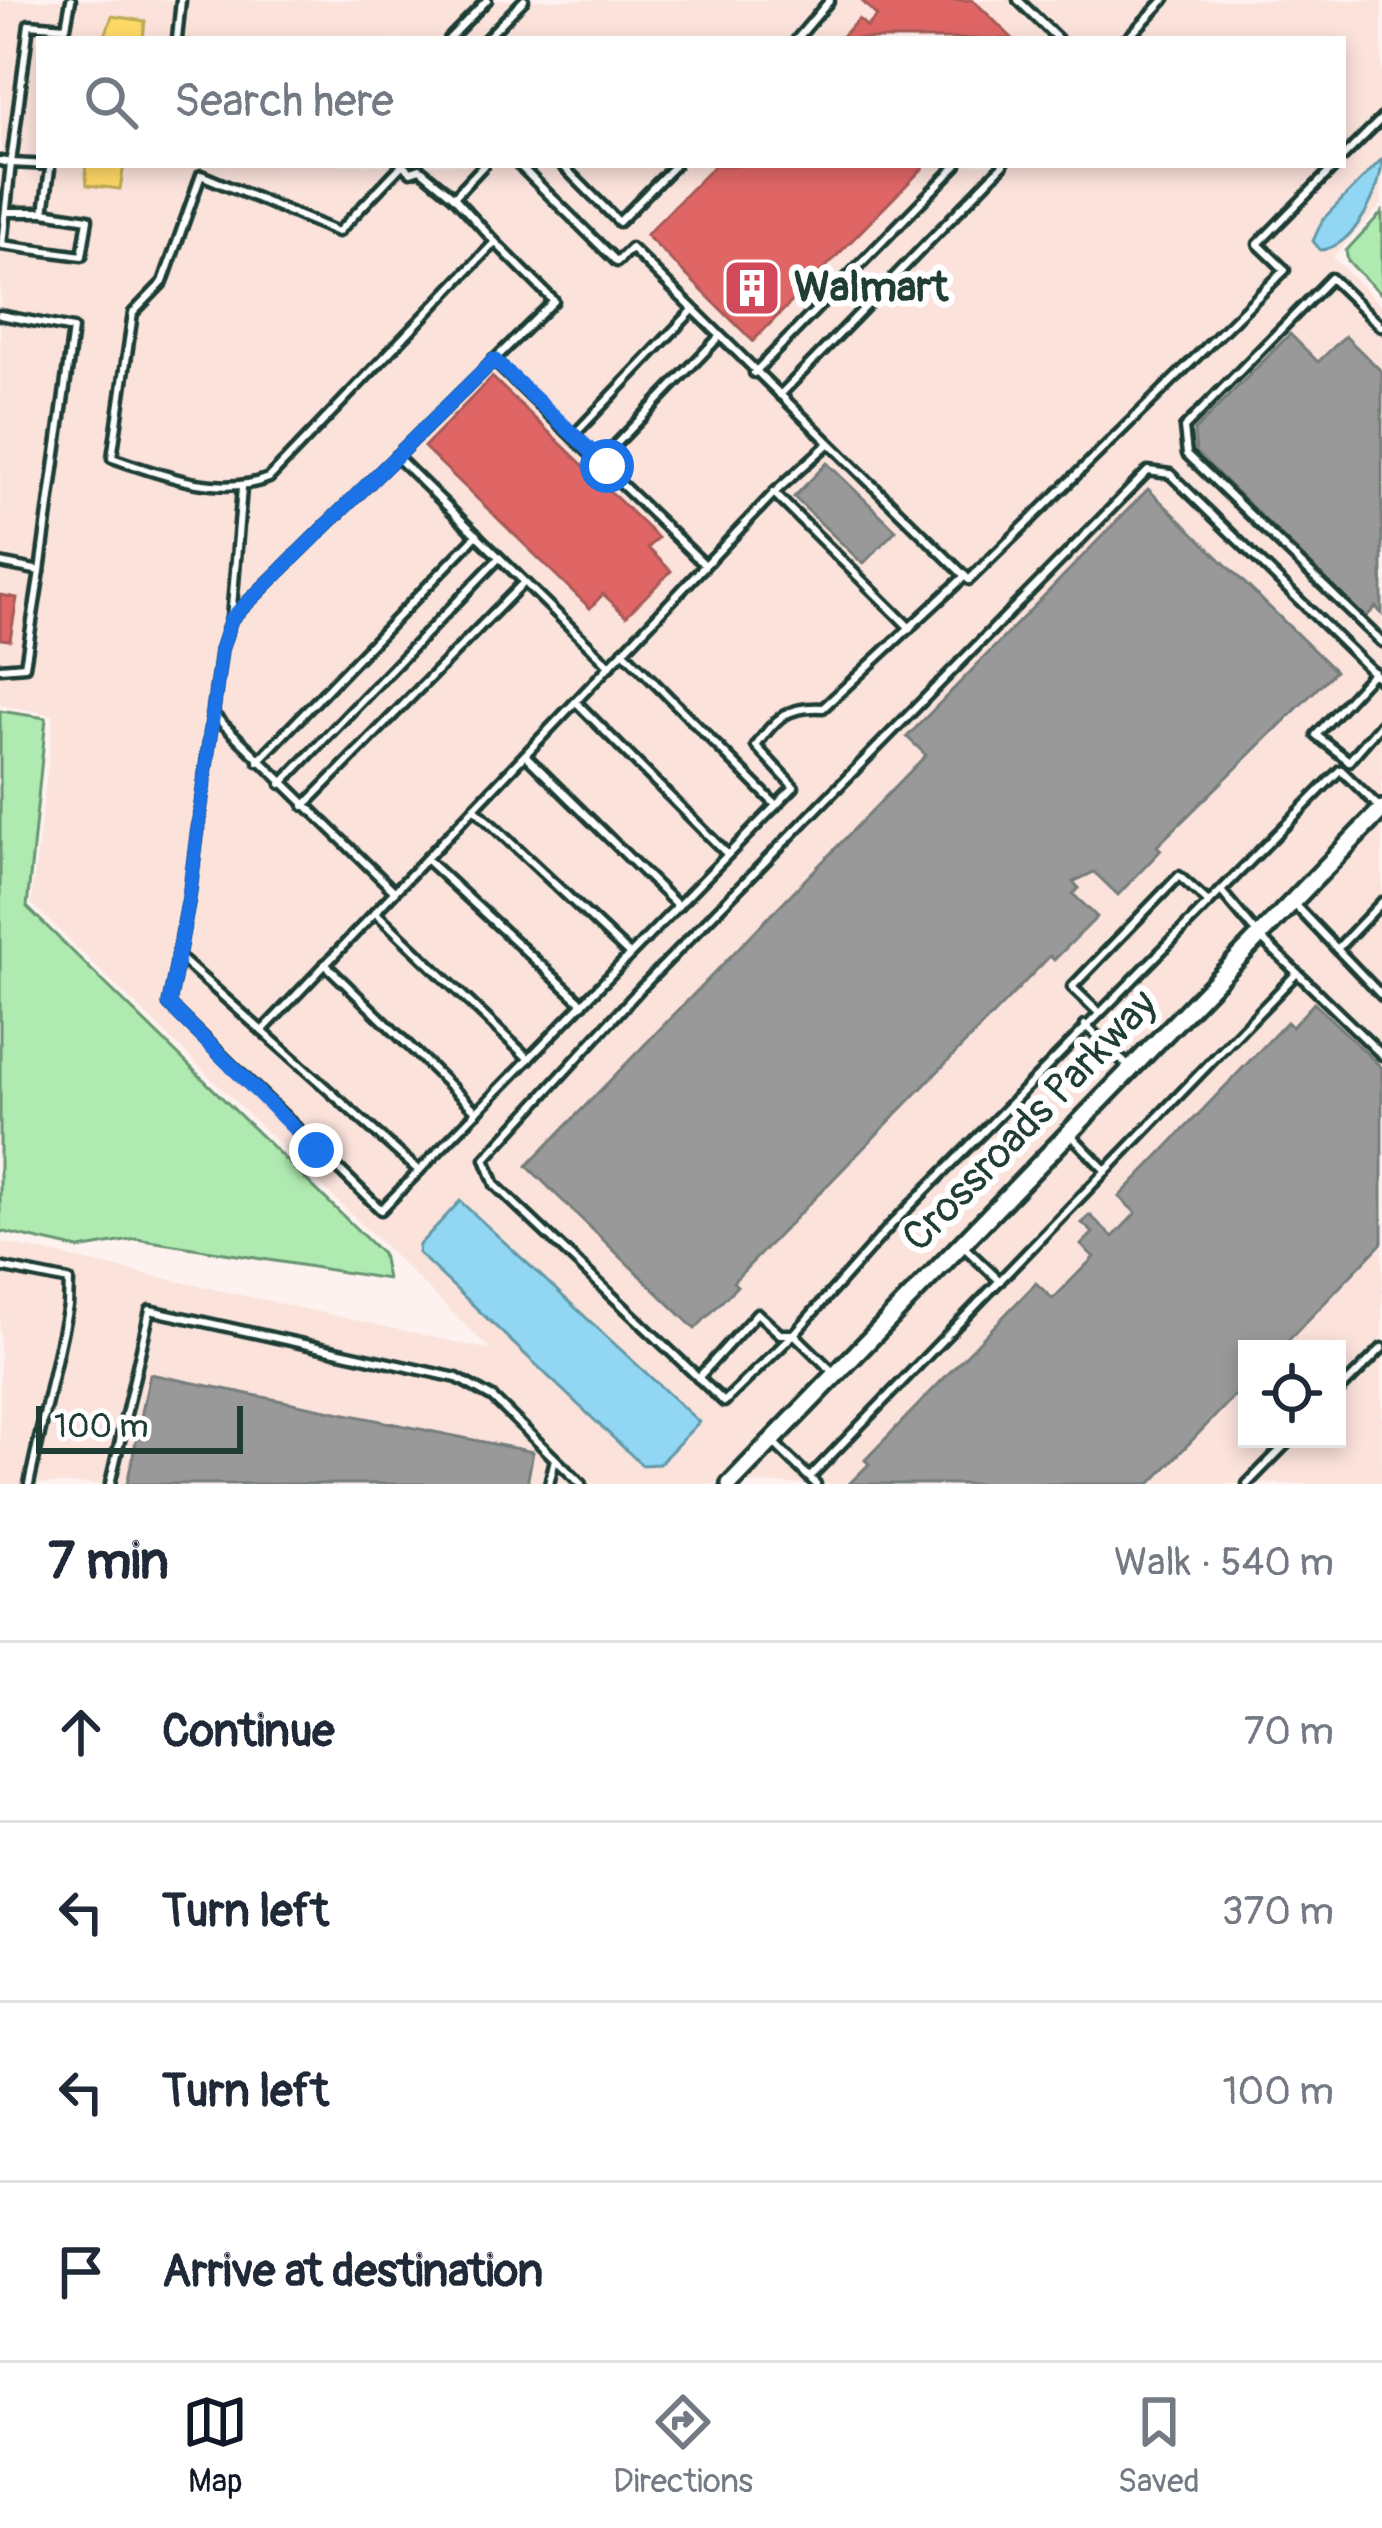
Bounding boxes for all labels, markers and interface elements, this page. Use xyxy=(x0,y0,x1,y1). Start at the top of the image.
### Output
search box xyxy=(36,36,1346,168)
icon: search xyxy=(78,69,144,135)
text: Search here xyxy=(174,74,394,130)
building icon: Walmart xyxy=(721,257,783,319)
place label: Walmart xyxy=(794,262,949,314)
route start xyxy=(580,439,634,493)
street label: Crossroads Parkway xyxy=(892,979,1168,1263)
route end xyxy=(289,1123,343,1177)
map controls xyxy=(1238,1340,1346,1448)
button: locate xyxy=(1238,1340,1346,1448)
scale bar xyxy=(36,1400,243,1453)
text: 100 m xyxy=(54,1406,148,1447)
text: 7 min xyxy=(48,1530,169,1594)
text: Walk · 540 m xyxy=(1114,1538,1334,1587)
icon: ahead xyxy=(48,1699,114,1765)
text: Continue xyxy=(162,1704,335,1760)
text: 70 m xyxy=(1244,1707,1334,1756)
icon: left xyxy=(48,1879,114,1945)
text: Turn left xyxy=(162,1884,329,1940)
text: 370 m xyxy=(1222,1887,1334,1936)
icon: left xyxy=(48,2059,114,2125)
text: Turn left xyxy=(162,2064,329,2120)
text: 100 m xyxy=(1222,2067,1334,2116)
icon: arrive xyxy=(48,2239,114,2305)
text: Arrive at destination xyxy=(162,2244,543,2300)
tab: Map xyxy=(182,2389,248,2502)
tab: Directions xyxy=(613,2389,753,2502)
tab: Saved xyxy=(1118,2389,1200,2502)

